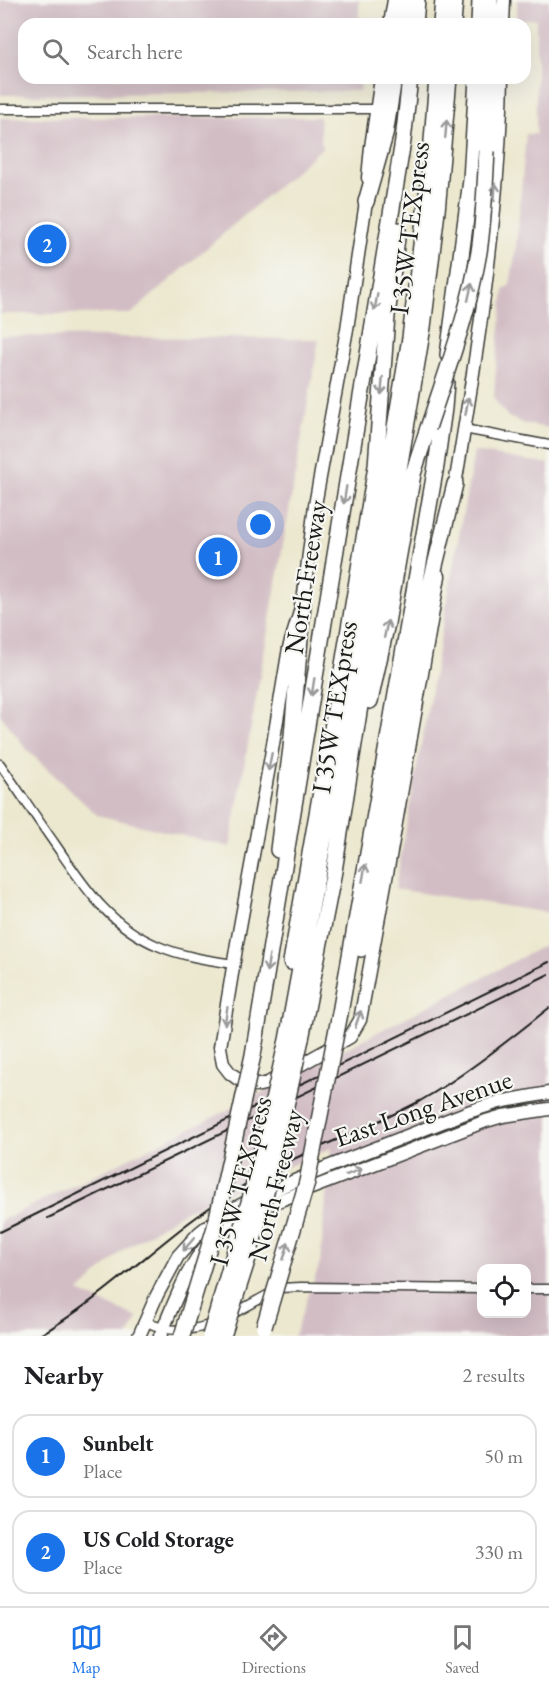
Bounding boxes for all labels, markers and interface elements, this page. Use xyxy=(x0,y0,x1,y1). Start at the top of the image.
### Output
search box xyxy=(18,18,531,84)
icon: search xyxy=(39,35,72,68)
text: Search here xyxy=(87,37,182,66)
one-way arrow xyxy=(441,119,452,139)
street label: I 35W TEXpress xyxy=(381,139,437,317)
one-way arrow xyxy=(490,182,501,202)
pin: 2 xyxy=(28,222,66,266)
one-way arrow xyxy=(464,283,476,302)
one-way arrow xyxy=(371,292,382,312)
one-way arrow xyxy=(376,376,387,396)
one-way arrow xyxy=(462,397,473,416)
one-way arrow xyxy=(339,484,350,504)
street label: North Freeway xyxy=(276,497,334,657)
your location xyxy=(246,510,275,539)
pin: 1 xyxy=(198,534,238,580)
street label: I 35W TEXpress xyxy=(303,618,365,796)
one-way arrow xyxy=(381,620,392,640)
one-way arrow xyxy=(308,677,319,697)
one-way arrow xyxy=(264,752,275,771)
one-way arrow xyxy=(359,864,370,883)
one-way arrow xyxy=(263,952,274,972)
one-way arrow xyxy=(220,1006,231,1025)
one-way arrow xyxy=(354,1010,365,1028)
street label: East Long Avenue xyxy=(329,1061,517,1155)
street label: I 35W TEXpress xyxy=(201,1092,279,1270)
street label: North Freeway xyxy=(239,1105,311,1265)
one-way arrow xyxy=(344,1165,362,1176)
one-way arrow xyxy=(182,1236,196,1251)
one-way arrow xyxy=(281,1242,292,1261)
map controls xyxy=(477,1264,531,1318)
button: locate xyxy=(477,1264,531,1318)
text: Nearby xyxy=(24,1358,104,1392)
text: 2 results xyxy=(462,1362,525,1388)
text: Sunbelt xyxy=(83,1429,153,1458)
text: 1 xyxy=(40,1443,51,1469)
text: 50 m xyxy=(484,1443,523,1469)
text: Place xyxy=(83,1458,122,1484)
text: US Cold Storage xyxy=(83,1525,234,1554)
text: 2 xyxy=(40,1539,51,1565)
text: 330 m xyxy=(475,1539,523,1565)
text: Place xyxy=(83,1554,122,1580)
tab: Map xyxy=(70,1621,103,1678)
tab: Directions xyxy=(242,1621,306,1678)
tab: Saved xyxy=(445,1621,479,1678)

